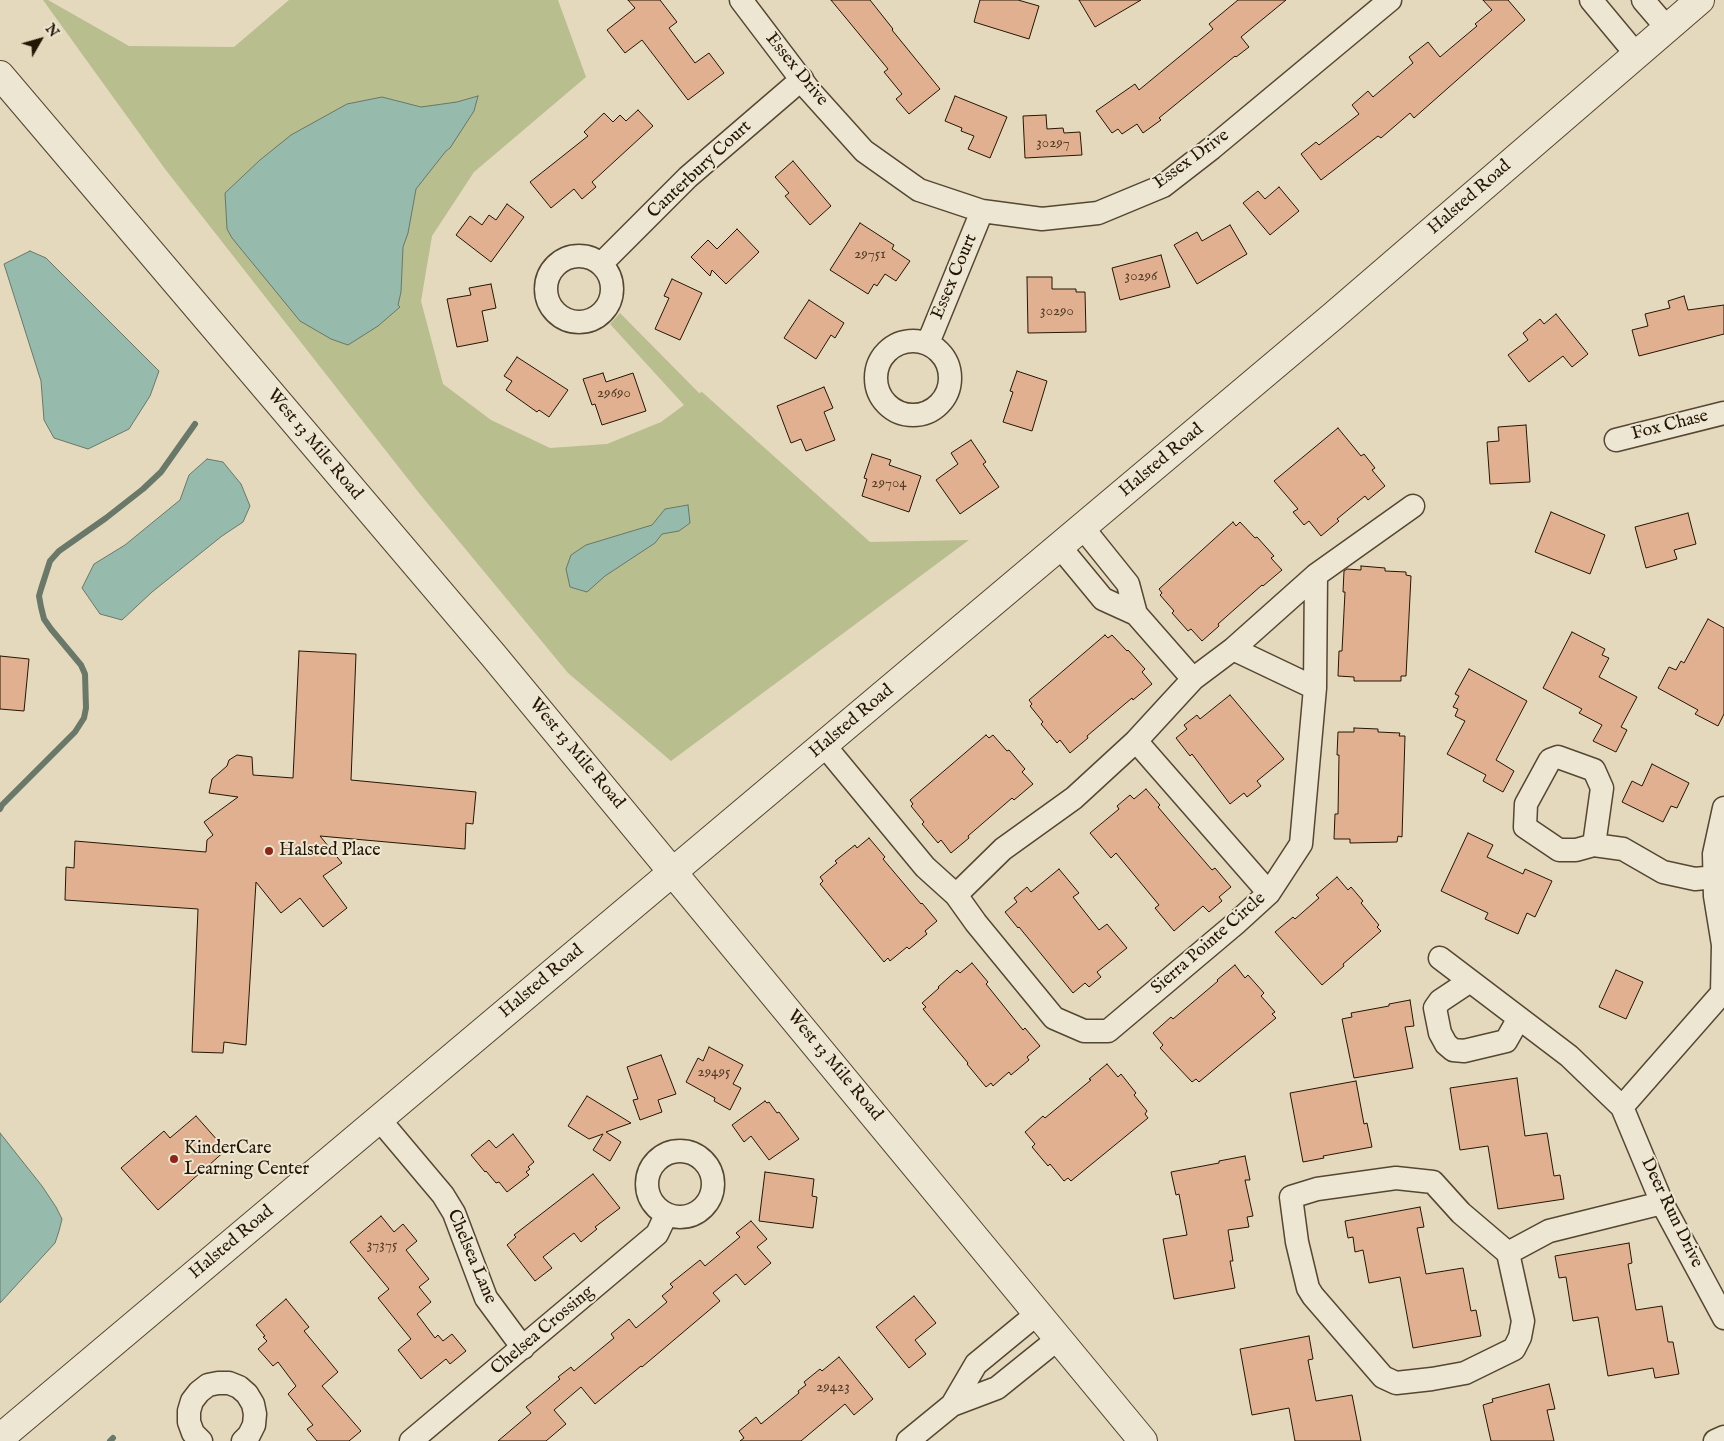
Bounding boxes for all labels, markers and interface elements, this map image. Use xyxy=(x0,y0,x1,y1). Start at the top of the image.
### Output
north arrow xyxy=(15,15,65,65)
text: N xyxy=(41,20,63,41)
street label: Essex Drive xyxy=(760,29,832,111)
street label: Canterbury Court xyxy=(644,116,756,224)
street label: Essex Drive xyxy=(1150,125,1234,195)
house number: 30297 xyxy=(1036,135,1070,153)
street label: Halsted Road xyxy=(1424,156,1516,240)
street label: Essex Court xyxy=(927,231,983,323)
house number: 29751 xyxy=(854,246,886,264)
house number: 30296 xyxy=(1125,268,1157,286)
house number: 30290 xyxy=(1040,303,1074,321)
street label: West 13 Mile Road xyxy=(261,385,367,505)
house number: 29690 xyxy=(597,385,631,403)
street label: Fox Chase xyxy=(1629,406,1711,446)
street label: Halsted Road xyxy=(1116,420,1208,502)
house number: 29704 xyxy=(871,475,907,493)
street label: Halsted Road xyxy=(806,681,898,763)
street label: West 13 Mile Road xyxy=(523,694,629,814)
place label: Halsted Place xyxy=(279,840,381,862)
marker: Halsted Place xyxy=(263,845,275,857)
street label: Sierra Pointe Circle xyxy=(1147,888,1271,1000)
street label: Halsted Road xyxy=(496,941,588,1023)
street label: West 13 Mile Road xyxy=(781,1006,887,1126)
house number: 29495 xyxy=(698,1064,730,1082)
place label: KinderCare Learning Center xyxy=(184,1138,309,1180)
marker: KinderCare Learning Center xyxy=(168,1153,180,1165)
street label: Deer Run Drive xyxy=(1635,1154,1707,1272)
street label: Halsted Road xyxy=(186,1202,278,1284)
street label: Chelsea Lane xyxy=(441,1207,501,1307)
house number: 37375 xyxy=(367,1237,397,1255)
street label: Chelsea Crossing xyxy=(487,1282,599,1380)
house number: 29423 xyxy=(816,1379,850,1397)

